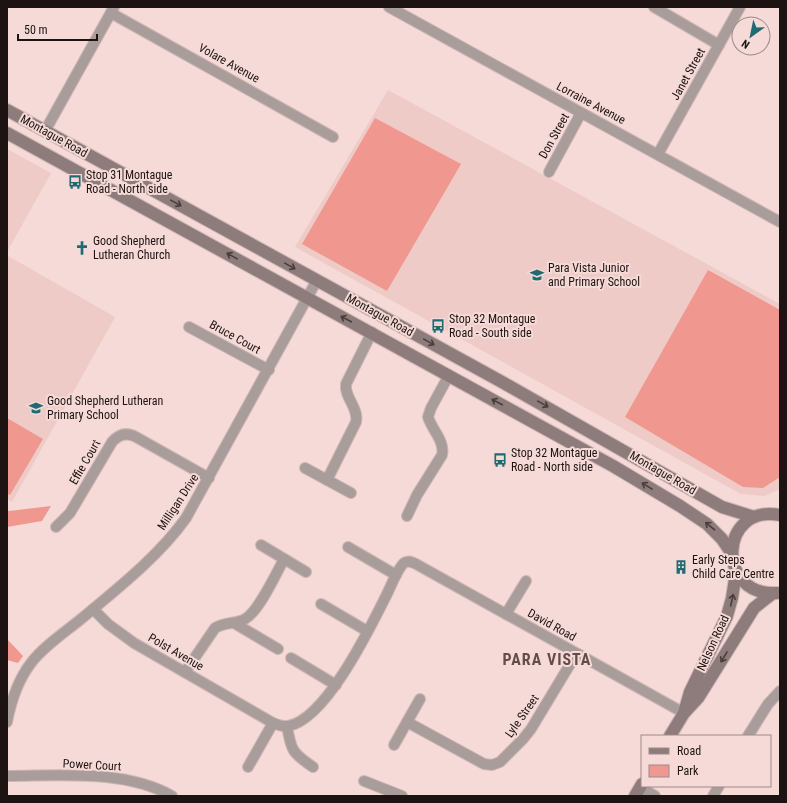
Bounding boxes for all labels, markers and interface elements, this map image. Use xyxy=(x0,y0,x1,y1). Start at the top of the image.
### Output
scale bar xyxy=(18,16,97,42)
north arrow xyxy=(731,16,771,56)
text: 50 m xyxy=(24,23,48,37)
text: N xyxy=(739,37,752,51)
street label: Volare Avenue xyxy=(196,41,262,86)
street label: Janet Street xyxy=(668,45,708,103)
street label: Lorraine Avenue xyxy=(554,79,628,127)
street label: Don Street xyxy=(536,111,572,161)
street label: Montague Road xyxy=(18,112,90,160)
place label: Stop 31 Montague Road - North side xyxy=(86,168,173,196)
bus stop icon: Stop 31 Montague Road - North side xyxy=(67,174,83,190)
one-way arrow xyxy=(170,200,182,208)
place label: Good Shepherd Lutheran Church xyxy=(93,234,170,262)
church icon: Good Shepherd Lutheran Church xyxy=(74,240,90,256)
one-way arrow xyxy=(226,252,238,260)
place label: Para Vista Junior and Primary School xyxy=(548,261,640,289)
one-way arrow xyxy=(284,262,296,270)
school or university icon: Para Vista Junior and Primary School xyxy=(529,267,545,283)
street label: Montague Road xyxy=(344,291,416,339)
place label: Stop 32 Montague Road - South side xyxy=(449,312,536,340)
one-way arrow xyxy=(340,314,352,322)
street label: Bruce Court xyxy=(207,317,263,357)
bus stop icon: Stop 32 Montague Road - South side xyxy=(430,318,446,334)
one-way arrow xyxy=(423,338,435,346)
place label: Good Shepherd Lutheran Primary School xyxy=(47,394,163,422)
one-way arrow xyxy=(491,398,503,405)
school or university icon: Good Shepherd Lutheran Primary School xyxy=(28,400,44,416)
one-way arrow xyxy=(536,401,548,409)
street label: Effie Court xyxy=(67,437,104,487)
place label: Stop 32 Montague Road - North side xyxy=(511,446,598,474)
street label: Montague Road xyxy=(627,448,699,498)
bus stop icon: Stop 32 Montague Road - North side xyxy=(492,452,508,468)
street label: Milligan Drive xyxy=(155,471,202,533)
one-way arrow xyxy=(641,481,653,489)
one-way arrow xyxy=(704,522,715,531)
place label: Early Steps Child Care Centre xyxy=(692,553,775,581)
building icon: Early Steps Child Care Centre xyxy=(673,559,689,575)
one-way arrow xyxy=(728,594,736,607)
street label: David Road xyxy=(525,606,579,644)
street label: Nelson Road xyxy=(694,613,732,673)
street label: Polst Avenue xyxy=(146,631,207,674)
district label: PARA VISTA xyxy=(503,650,591,669)
one-way arrow xyxy=(719,651,727,663)
street label: Lyle Street xyxy=(502,691,542,740)
legend xyxy=(641,735,771,787)
text: Road xyxy=(677,744,701,758)
street label: Power Court xyxy=(62,756,122,774)
text: Park xyxy=(677,764,699,778)

